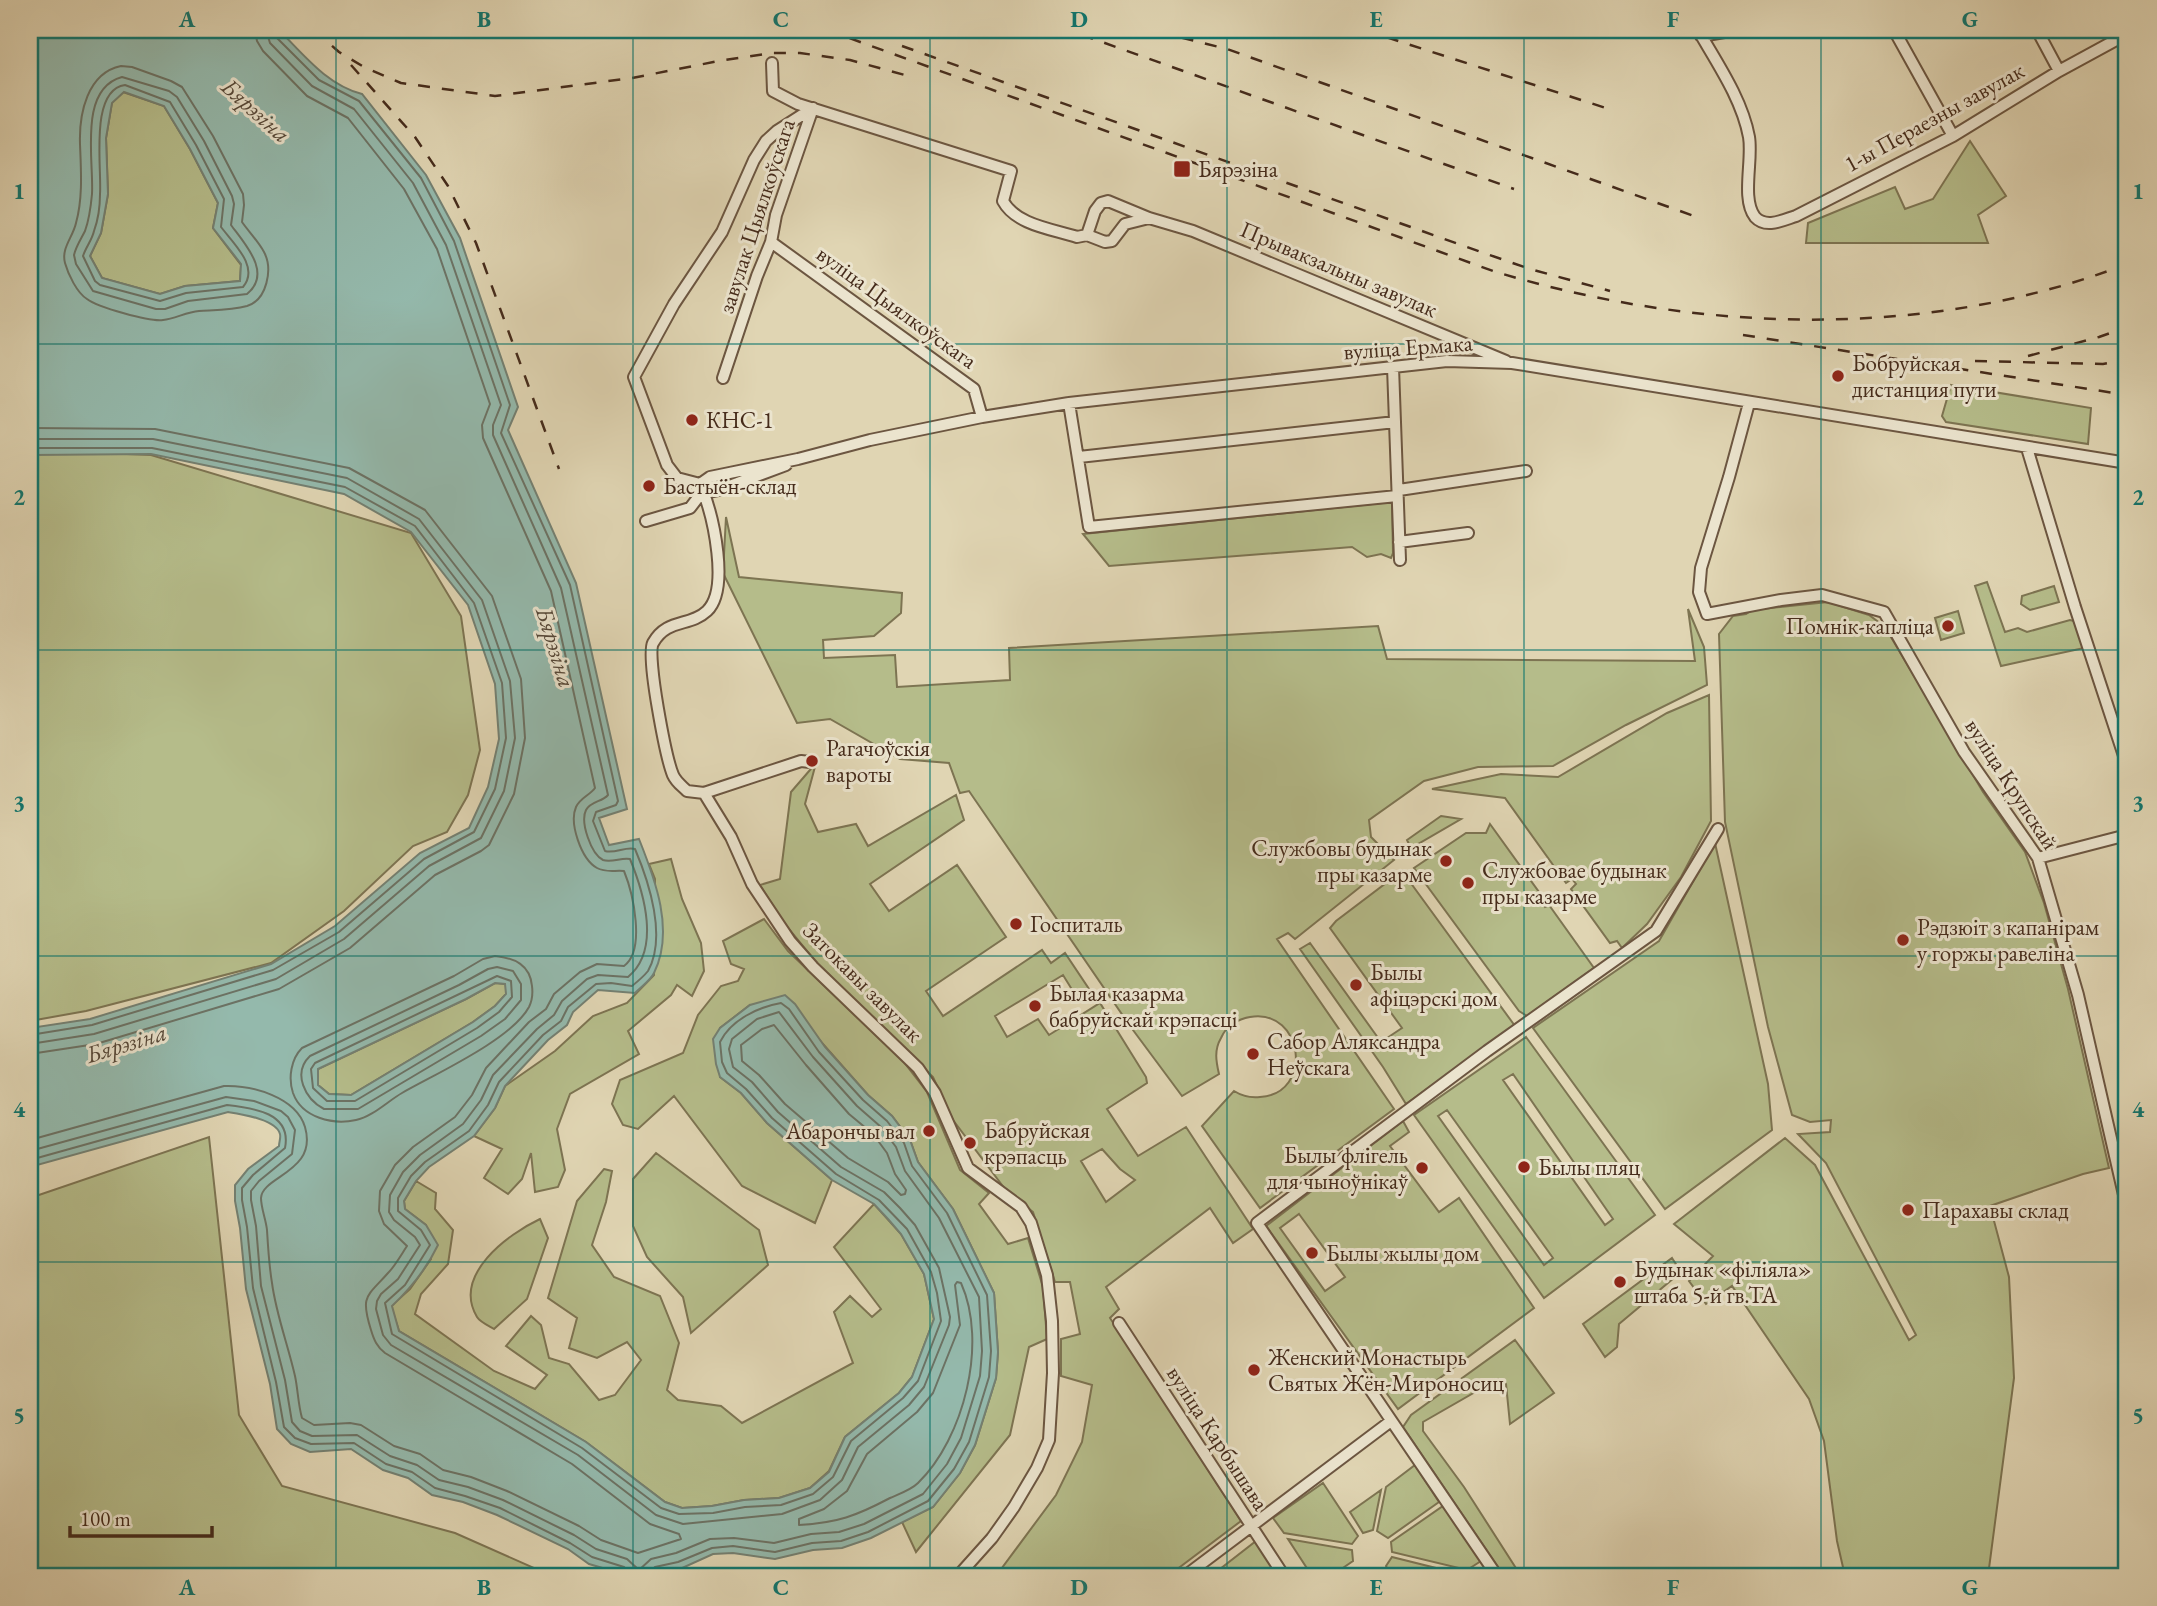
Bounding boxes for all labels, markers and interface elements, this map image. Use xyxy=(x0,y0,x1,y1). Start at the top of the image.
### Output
text: A xyxy=(178,4,196,34)
text: B xyxy=(477,4,491,34)
text: C xyxy=(773,4,789,34)
text: D xyxy=(1070,4,1088,34)
text: E xyxy=(1369,4,1383,34)
text: F xyxy=(1667,4,1680,34)
text: G xyxy=(1962,4,1978,34)
street label: 1-ы Пераезны завулак xyxy=(1839,55,2029,179)
water label: Бярэзіна xyxy=(214,70,297,149)
street label: завулак Цыялкоўскага xyxy=(710,114,802,317)
place label: Бярэзіна xyxy=(1198,154,1279,184)
marker: Бярэзіна xyxy=(1172,159,1192,179)
text: 1 xyxy=(13,176,25,206)
text: 1 xyxy=(2132,176,2144,206)
street label: Прывакзальны завулак xyxy=(1236,214,1442,324)
street label: вуліца Цыялкоўскага xyxy=(811,239,984,376)
street label: вуліца Ермака xyxy=(1342,327,1474,366)
place label: Бобруйская дистанция пути xyxy=(1852,348,1997,404)
marker: Бобруйская дистанция пути xyxy=(1830,368,1846,384)
place label: КНС-1 xyxy=(706,405,774,435)
marker: КНС-1 xyxy=(684,412,700,428)
place label: Бастыён-склад xyxy=(663,471,797,501)
marker: Бастыён-склад xyxy=(641,478,657,494)
text: 2 xyxy=(13,482,25,512)
text: 2 xyxy=(2132,482,2144,512)
water label: Бярэзіна xyxy=(529,602,583,691)
place label: Помнік-капліца xyxy=(1785,611,1935,641)
marker: Помнік-капліца xyxy=(1940,618,1956,634)
street label: вуліца Крупскай xyxy=(1958,713,2066,855)
place label: Рагачоўскія вароты xyxy=(826,733,930,789)
marker: Рагачоўскія вароты xyxy=(804,753,820,769)
text: 3 xyxy=(13,788,25,818)
text: 3 xyxy=(2132,788,2144,818)
place label: Службовы будынак пры казарме xyxy=(1251,833,1432,889)
marker: Службовы будынак пры казарме xyxy=(1438,853,1454,869)
place label: Службовае будынак пры казарме xyxy=(1482,855,1667,911)
marker: Службовае будынак пры казарме xyxy=(1460,875,1476,891)
place label: Госпиталь xyxy=(1030,909,1123,939)
place label: Рэдзюіт з капанірам у горжы равеліна xyxy=(1917,912,2100,968)
street label: Затокавы завулак xyxy=(797,916,929,1048)
marker: Госпиталь xyxy=(1008,916,1024,932)
marker: Рэдзюіт з капанірам у горжы равеліна xyxy=(1895,932,1911,948)
place label: Былы афіцэрскі дом xyxy=(1370,957,1498,1013)
marker: Былы афіцэрскі дом xyxy=(1348,977,1364,993)
place label: Былая казарма бабруйскай крэпасці xyxy=(1049,978,1238,1034)
marker: Былая казарма бабруйскай крэпасці xyxy=(1027,998,1043,1014)
water label: Бярэзіна xyxy=(81,1016,170,1070)
place label: Сабор Аляксандра Неўскага xyxy=(1267,1026,1441,1082)
marker: Сабор Аляксандра Неўскага xyxy=(1245,1046,1261,1062)
text: 4 xyxy=(13,1094,26,1124)
text: 4 xyxy=(2132,1094,2145,1124)
place label: Бабруйская крэпасць xyxy=(984,1115,1090,1171)
place label: Абарончы вал xyxy=(785,1116,915,1146)
marker: Абарончы вал xyxy=(921,1123,937,1139)
marker: Бабруйская крэпасць xyxy=(962,1135,978,1151)
place label: Былы флігель для чыноўнікаў xyxy=(1267,1140,1409,1196)
place label: Былы пляц xyxy=(1538,1152,1640,1182)
marker: Былы пляц xyxy=(1516,1159,1532,1175)
marker: Былы флігель для чыноўнікаў xyxy=(1414,1160,1430,1176)
place label: Парахавы склад xyxy=(1922,1195,2069,1225)
marker: Парахавы склад xyxy=(1900,1202,1916,1218)
place label: Былы жылы дом xyxy=(1326,1238,1480,1268)
marker: Былы жылы дом xyxy=(1304,1245,1320,1261)
place label: Будынак «філіяла» штаба 5-й гв.ТА xyxy=(1634,1254,1811,1310)
marker: Будынак «філіяла» штаба 5-й гв.ТА xyxy=(1612,1274,1628,1290)
place label: Женский Монастырь Святых Жён-Мироносиц xyxy=(1267,1342,1504,1398)
street label: вуліца Карбышава xyxy=(1160,1360,1276,1517)
marker: Женский Монастырь Святых Жён-Мироносиц xyxy=(1246,1362,1262,1378)
text: 5 xyxy=(13,1400,25,1430)
text: 5 xyxy=(2132,1400,2144,1430)
scale bar xyxy=(70,1494,212,1538)
text: 100 m xyxy=(80,1505,131,1532)
text: A xyxy=(178,1572,196,1602)
text: B xyxy=(477,1572,491,1602)
text: C xyxy=(773,1572,789,1602)
text: D xyxy=(1070,1572,1088,1602)
text: E xyxy=(1369,1572,1383,1602)
text: F xyxy=(1667,1572,1680,1602)
text: G xyxy=(1962,1572,1978,1602)

